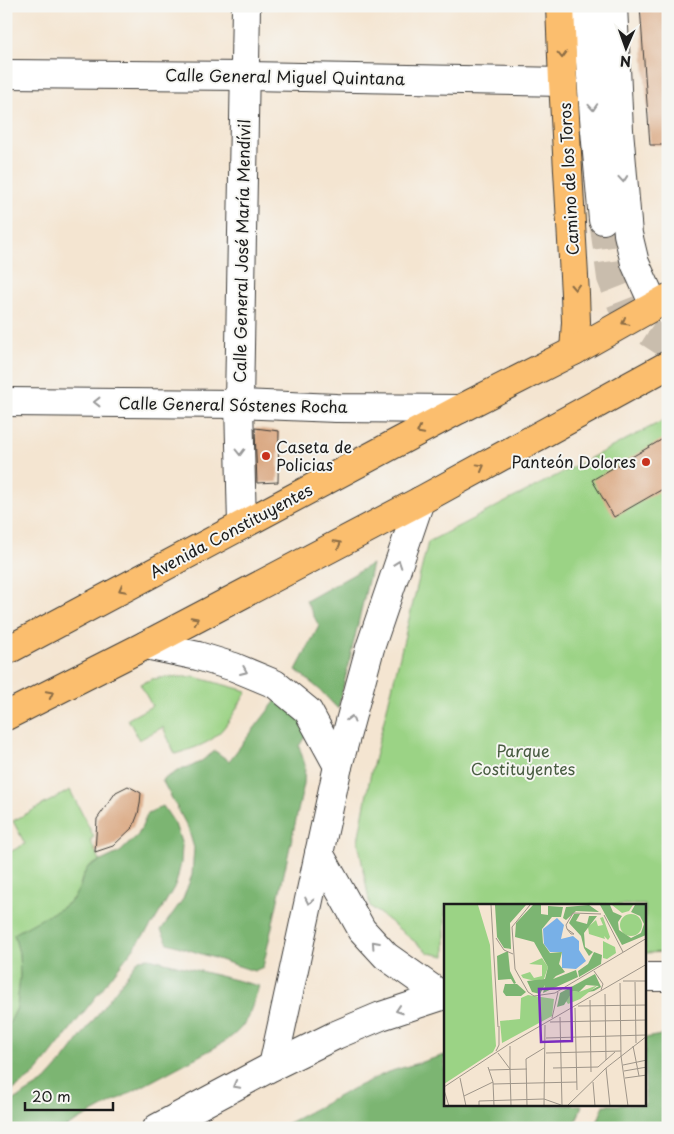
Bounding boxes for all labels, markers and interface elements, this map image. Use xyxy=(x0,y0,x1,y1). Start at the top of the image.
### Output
north arrow xyxy=(602,22,652,72)
text: N xyxy=(620,51,631,72)
one-way arrow xyxy=(557,52,567,59)
street label: Calle General Miguel Quintana xyxy=(165,62,405,90)
street label: Camino de los Toros xyxy=(552,102,584,256)
one-way arrow xyxy=(588,104,599,112)
street label: Calle General José María Mendívil xyxy=(227,119,255,383)
one-way arrow xyxy=(618,175,629,183)
one-way arrow xyxy=(569,283,580,291)
one-way arrow xyxy=(621,316,630,326)
street label: Calle General Sóstenes Rocha xyxy=(118,390,348,418)
one-way arrow xyxy=(93,397,101,408)
one-way arrow xyxy=(416,425,425,435)
place label: Caseta de Policias xyxy=(276,434,352,476)
one-way arrow xyxy=(235,449,246,457)
place label: Panteón Dolores xyxy=(511,449,636,473)
marker: Caseta de Policias xyxy=(260,450,272,462)
marker: Panteón Dolores xyxy=(640,456,652,468)
one-way arrow xyxy=(476,463,485,473)
street label: Avenida Constituyentes xyxy=(145,477,316,583)
one-way arrow xyxy=(333,540,342,550)
one-way arrow xyxy=(393,560,403,568)
one-way arrow xyxy=(118,583,127,593)
one-way arrow xyxy=(189,616,198,626)
one-way arrow xyxy=(239,665,247,675)
one-way arrow xyxy=(45,690,54,700)
one-way arrow xyxy=(345,715,356,724)
park label: Parque Costituyentes xyxy=(471,738,575,780)
one-way arrow xyxy=(304,896,314,905)
inset map xyxy=(444,904,646,1106)
one-way arrow xyxy=(372,941,381,950)
one-way arrow xyxy=(395,1004,404,1014)
scale bar xyxy=(25,1079,112,1111)
one-way arrow xyxy=(232,1079,241,1089)
text: 20 m xyxy=(32,1084,71,1107)

